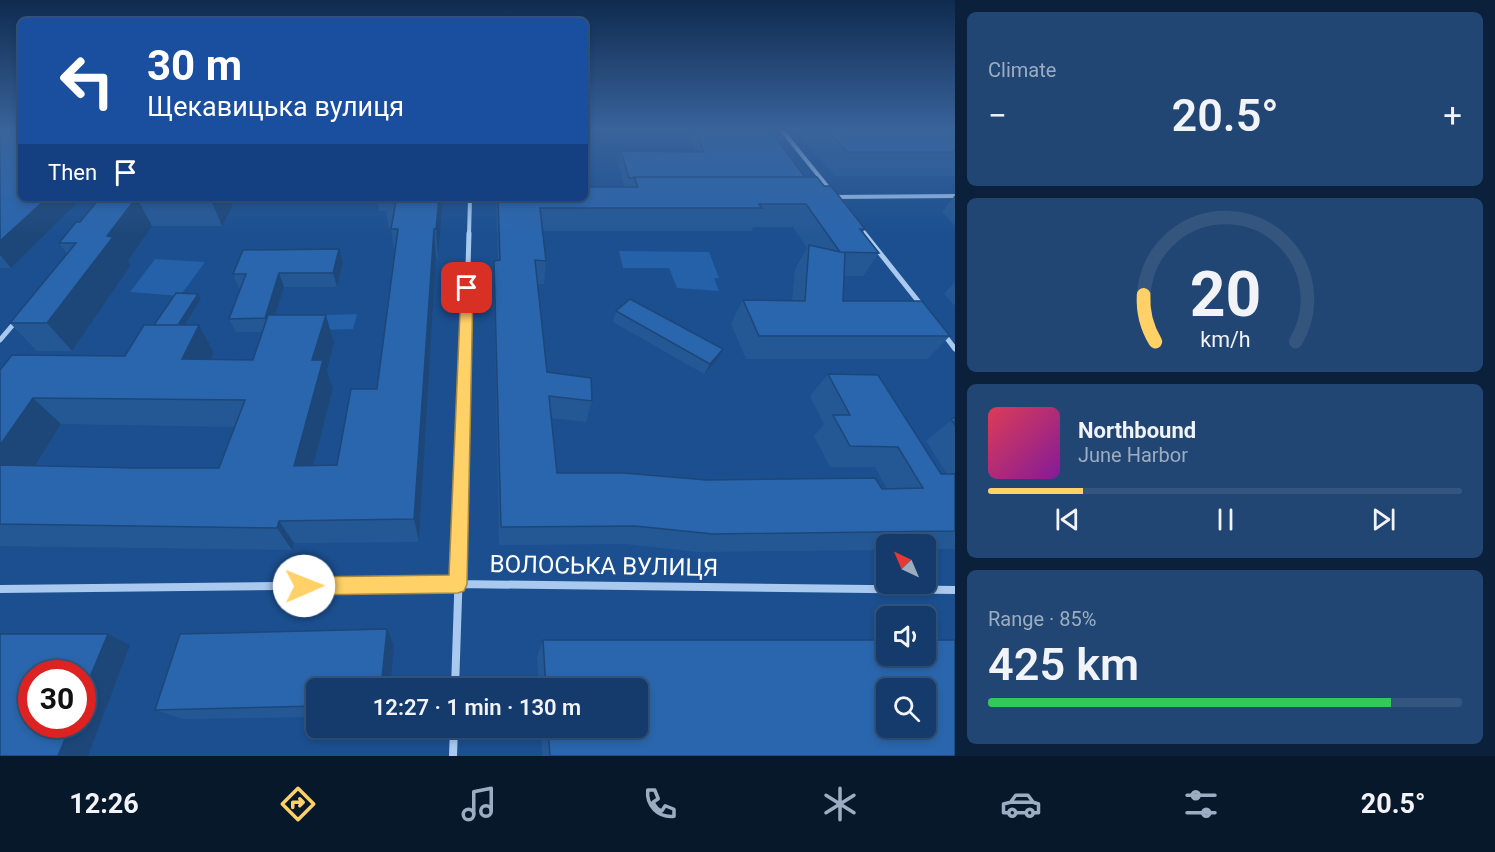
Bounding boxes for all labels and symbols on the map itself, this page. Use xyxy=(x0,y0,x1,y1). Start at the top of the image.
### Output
pin xyxy=(441,262,492,313)
north arrow xyxy=(876,534,936,594)
street label: ВОЛОСЬКА ВУЛИЦЯ xyxy=(490,550,718,582)
position arrow xyxy=(272,554,336,618)
speed limit sign: 30 xyxy=(18,660,96,738)

